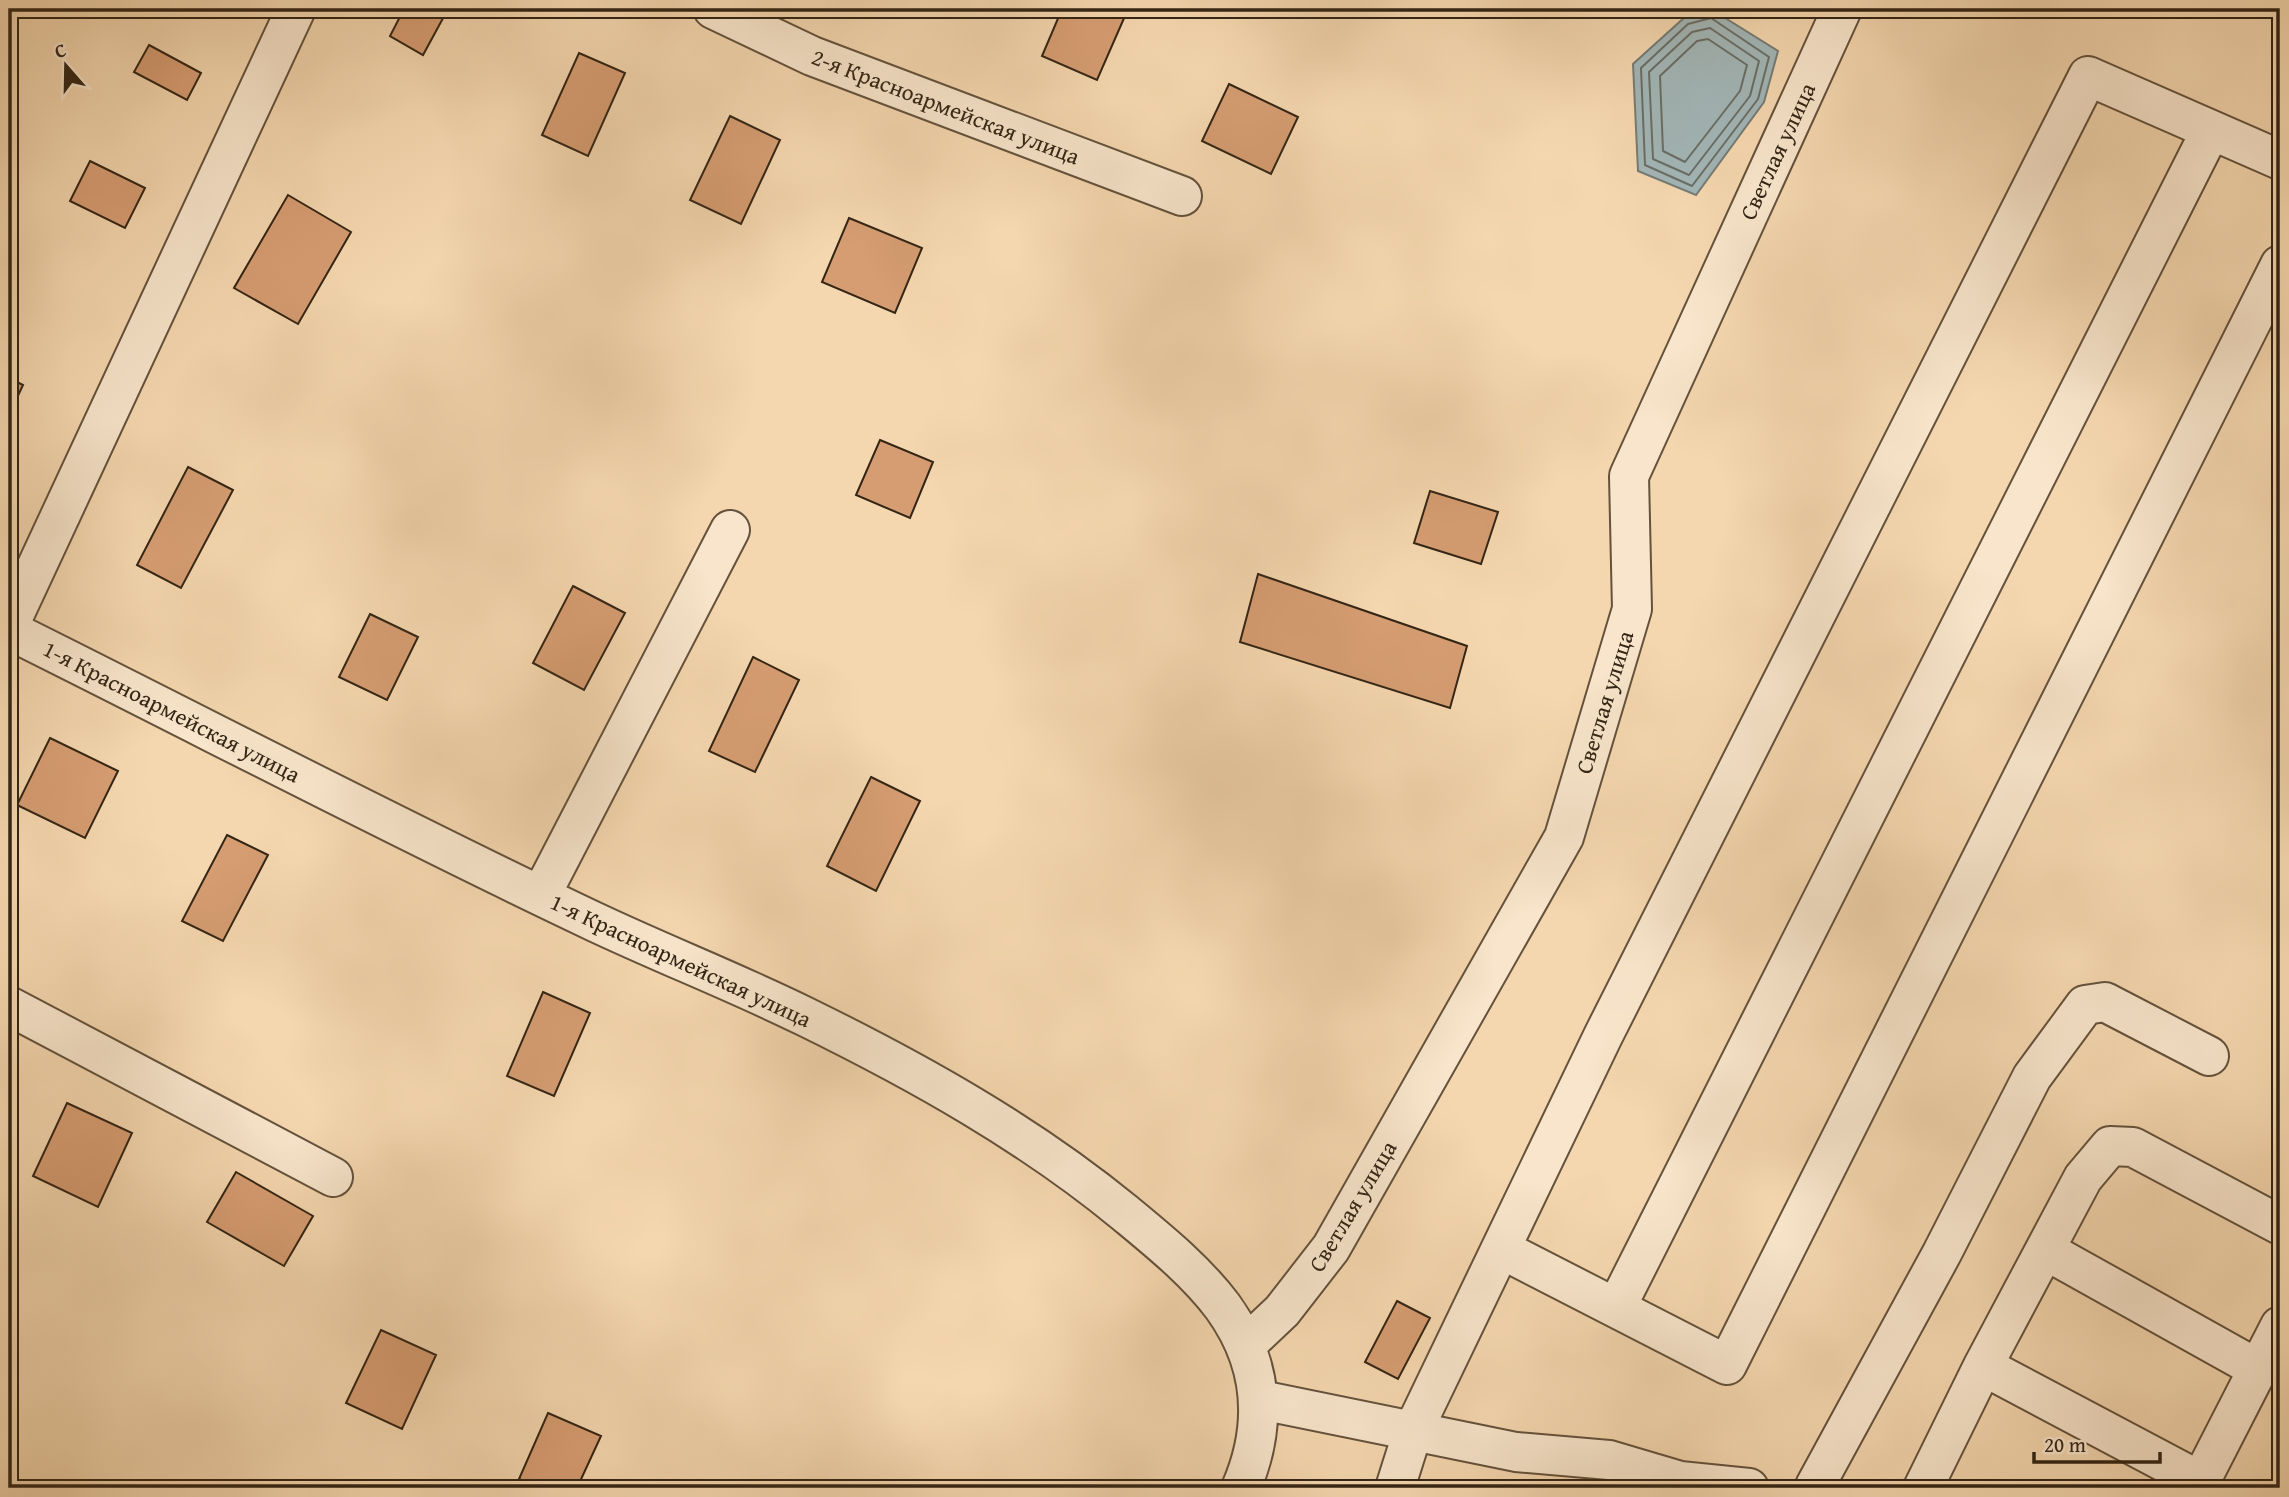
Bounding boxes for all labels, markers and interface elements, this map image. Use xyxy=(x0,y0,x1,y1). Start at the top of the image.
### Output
north arrow xyxy=(32,32,102,102)
text: С xyxy=(50,35,70,65)
street label: 2-я Красноармейская улица xyxy=(807,40,1085,172)
street label: Светлая улица xyxy=(1731,77,1823,225)
street label: Светлая улица xyxy=(1567,626,1641,778)
street label: 1-я Красноармейская улица xyxy=(38,632,306,790)
street label: 1-я Красноармейская улица xyxy=(545,885,817,1035)
street label: Светлая улица xyxy=(1300,1134,1404,1278)
scale bar xyxy=(2034,1420,2160,1464)
text: 20 m xyxy=(2044,1429,2086,1460)

